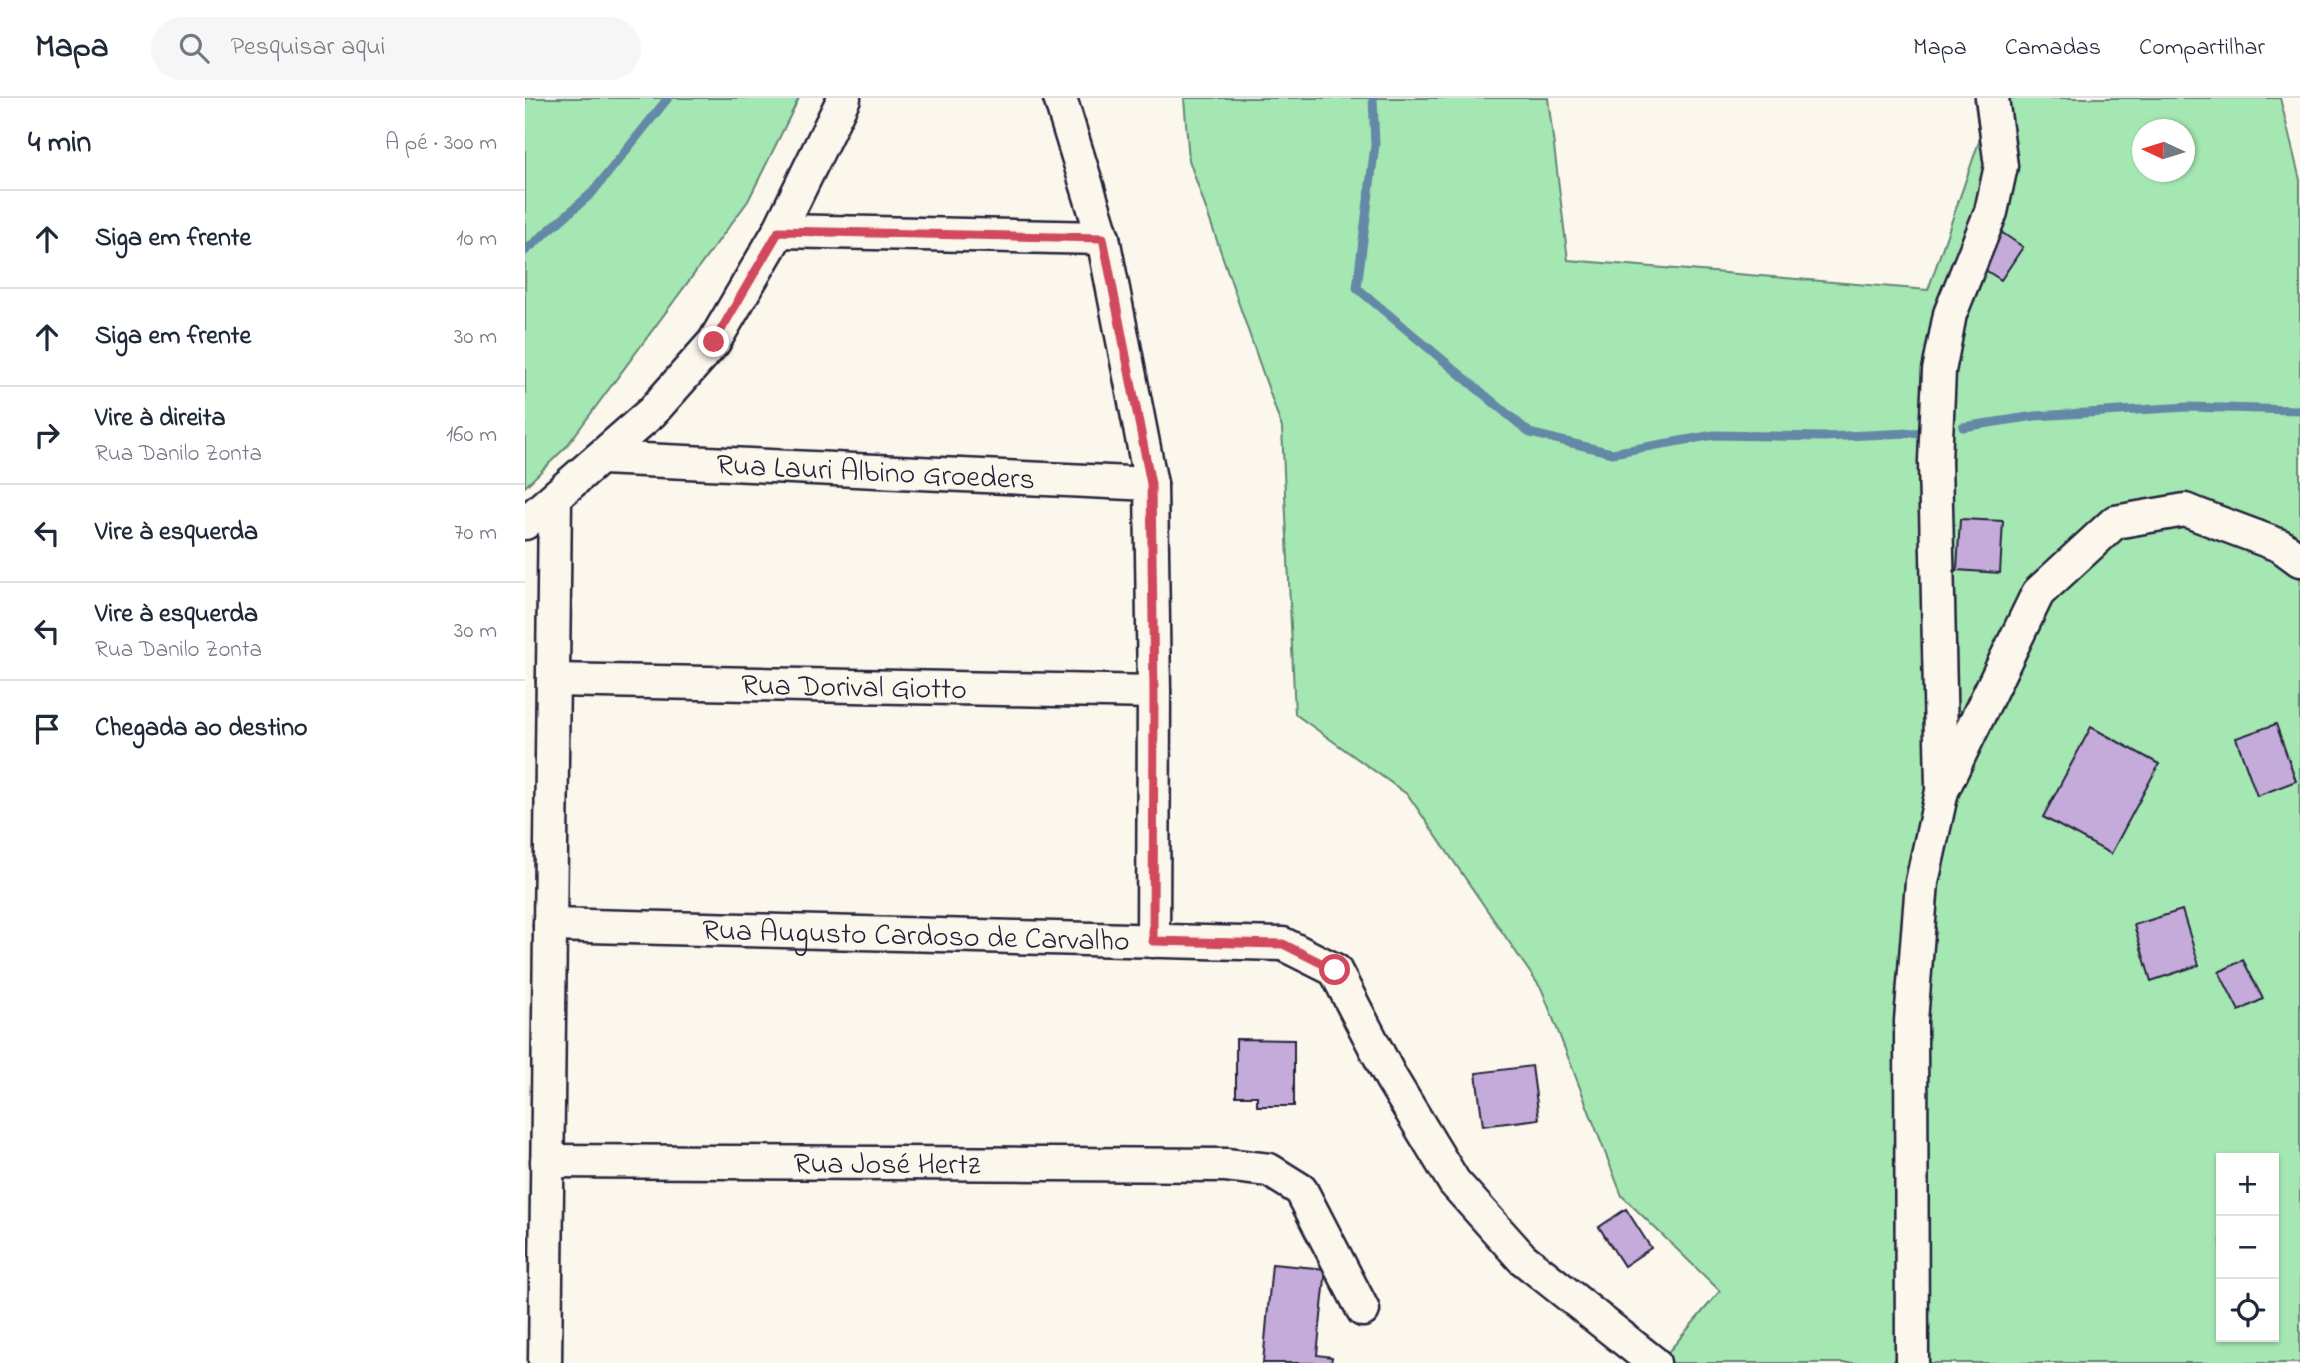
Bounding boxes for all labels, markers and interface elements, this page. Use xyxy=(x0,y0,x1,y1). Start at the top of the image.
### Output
search box xyxy=(151,17,641,80)
text: Mapa xyxy=(35,24,109,72)
icon: search xyxy=(175,29,213,67)
text: Pesquisar aqui xyxy=(231,29,385,67)
text: Mapa xyxy=(1913,31,1967,66)
text: Camadas xyxy=(2005,31,2101,66)
text: Compartilhar xyxy=(2139,31,2265,66)
north arrow xyxy=(2132,119,2195,182)
text: 4 min xyxy=(28,122,91,166)
text: A pé · 300 m xyxy=(385,127,497,160)
icon: ahead xyxy=(28,220,66,258)
text: Siga em frente xyxy=(95,220,251,258)
text: 10 m xyxy=(456,223,497,256)
icon: ahead xyxy=(28,318,66,356)
text: Siga em frente xyxy=(95,318,251,356)
text: 30 m xyxy=(454,321,497,354)
route end xyxy=(698,326,729,357)
text: Vire à direita xyxy=(95,400,226,438)
icon: right xyxy=(28,416,66,454)
text: 160 m xyxy=(446,419,497,452)
text: Rua Danilo Zonta xyxy=(95,438,262,471)
street label: Rua Lauri Albino Groeders xyxy=(715,444,1036,503)
icon: left xyxy=(28,514,66,552)
text: Vire à esquerda xyxy=(95,514,258,552)
text: 70 m xyxy=(454,517,497,550)
text: Vire à esquerda xyxy=(95,596,258,634)
icon: left xyxy=(28,612,66,650)
text: 30 m xyxy=(454,615,497,648)
text: Rua Danilo Zonta xyxy=(95,634,262,667)
street label: Rua Dorival Giotto xyxy=(741,665,967,713)
icon: arrive xyxy=(28,710,66,748)
text: Chegada ao destino xyxy=(95,710,307,748)
street label: Rua Augusto Cardoso de Carvalho xyxy=(702,910,1130,965)
route start xyxy=(1319,954,1350,985)
street label: Rua José Hertz xyxy=(793,1143,981,1189)
map controls xyxy=(2216,1153,2279,1342)
button: + xyxy=(2216,1153,2279,1216)
button: − xyxy=(2216,1216,2279,1279)
button: locate xyxy=(2216,1279,2279,1342)

